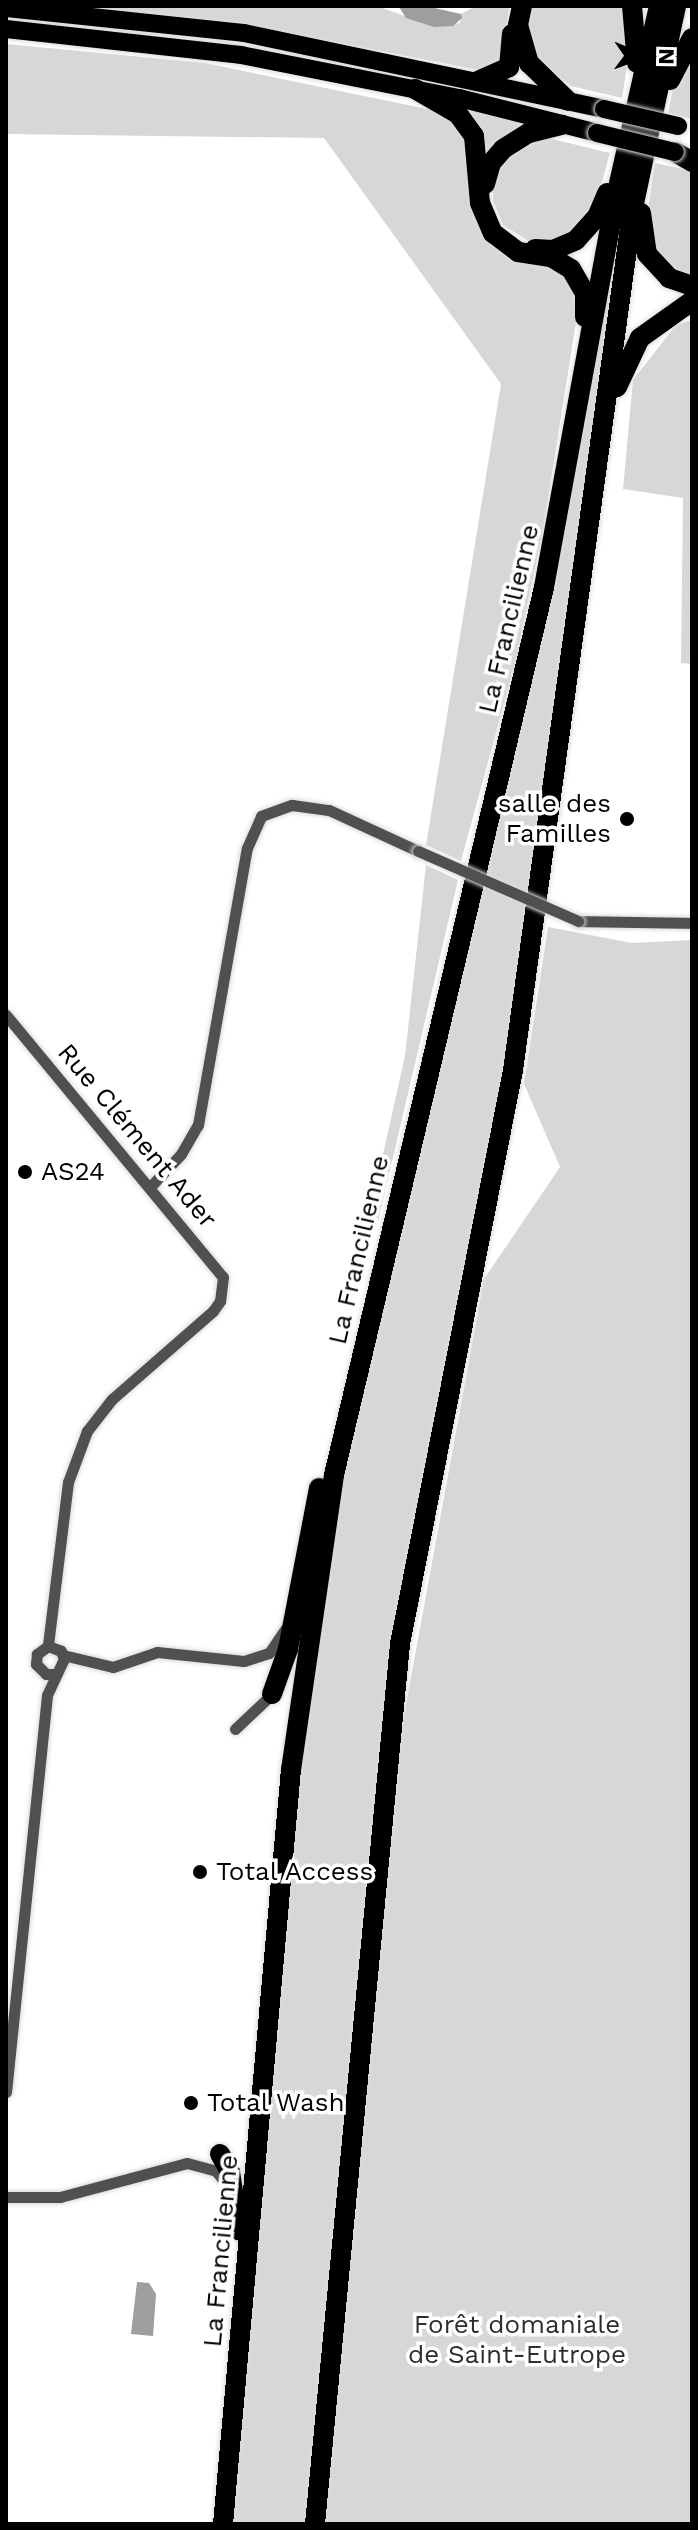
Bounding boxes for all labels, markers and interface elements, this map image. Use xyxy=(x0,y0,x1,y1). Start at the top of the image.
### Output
north arrow xyxy=(602,16,682,96)
text: N xyxy=(654,48,679,65)
street label: La Francilienne xyxy=(472,521,546,717)
place label: salle des Familles xyxy=(498,788,611,850)
marker: salle des Familles xyxy=(618,810,636,828)
street label: Rue Clément Ader xyxy=(50,1037,224,1235)
street label: La Francilienne xyxy=(322,1152,396,1348)
place label: AS24 xyxy=(41,1156,105,1188)
marker: AS24 xyxy=(16,1163,34,1181)
place label: Total Access xyxy=(216,1856,375,1888)
marker: Total Access xyxy=(191,1863,209,1881)
place label: Total Wash xyxy=(207,2087,346,2119)
marker: Total Wash xyxy=(182,2094,200,2112)
street label: La Francilienne xyxy=(197,2153,245,2349)
park label: Forêt domaniale de Saint-Eutrope xyxy=(408,2309,626,2370)

